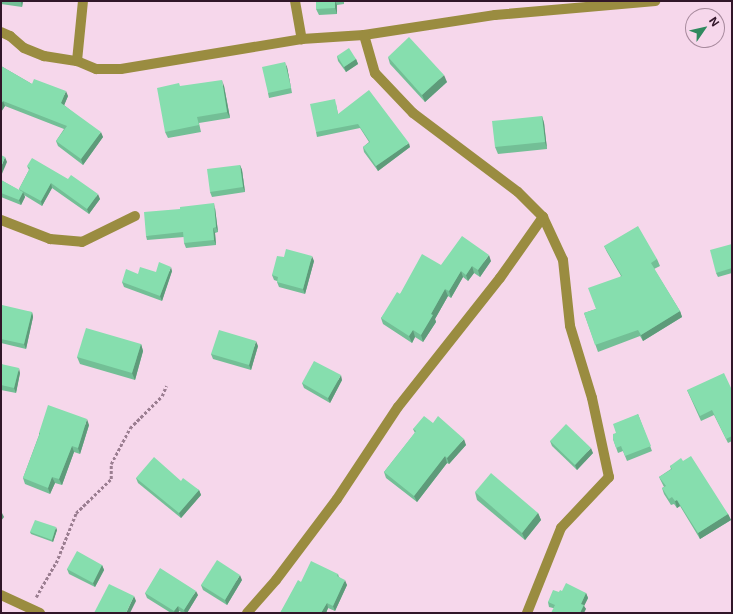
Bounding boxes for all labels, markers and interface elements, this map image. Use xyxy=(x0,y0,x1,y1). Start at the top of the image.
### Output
north arrow xyxy=(685,8,725,48)
text: N xyxy=(706,14,722,29)

